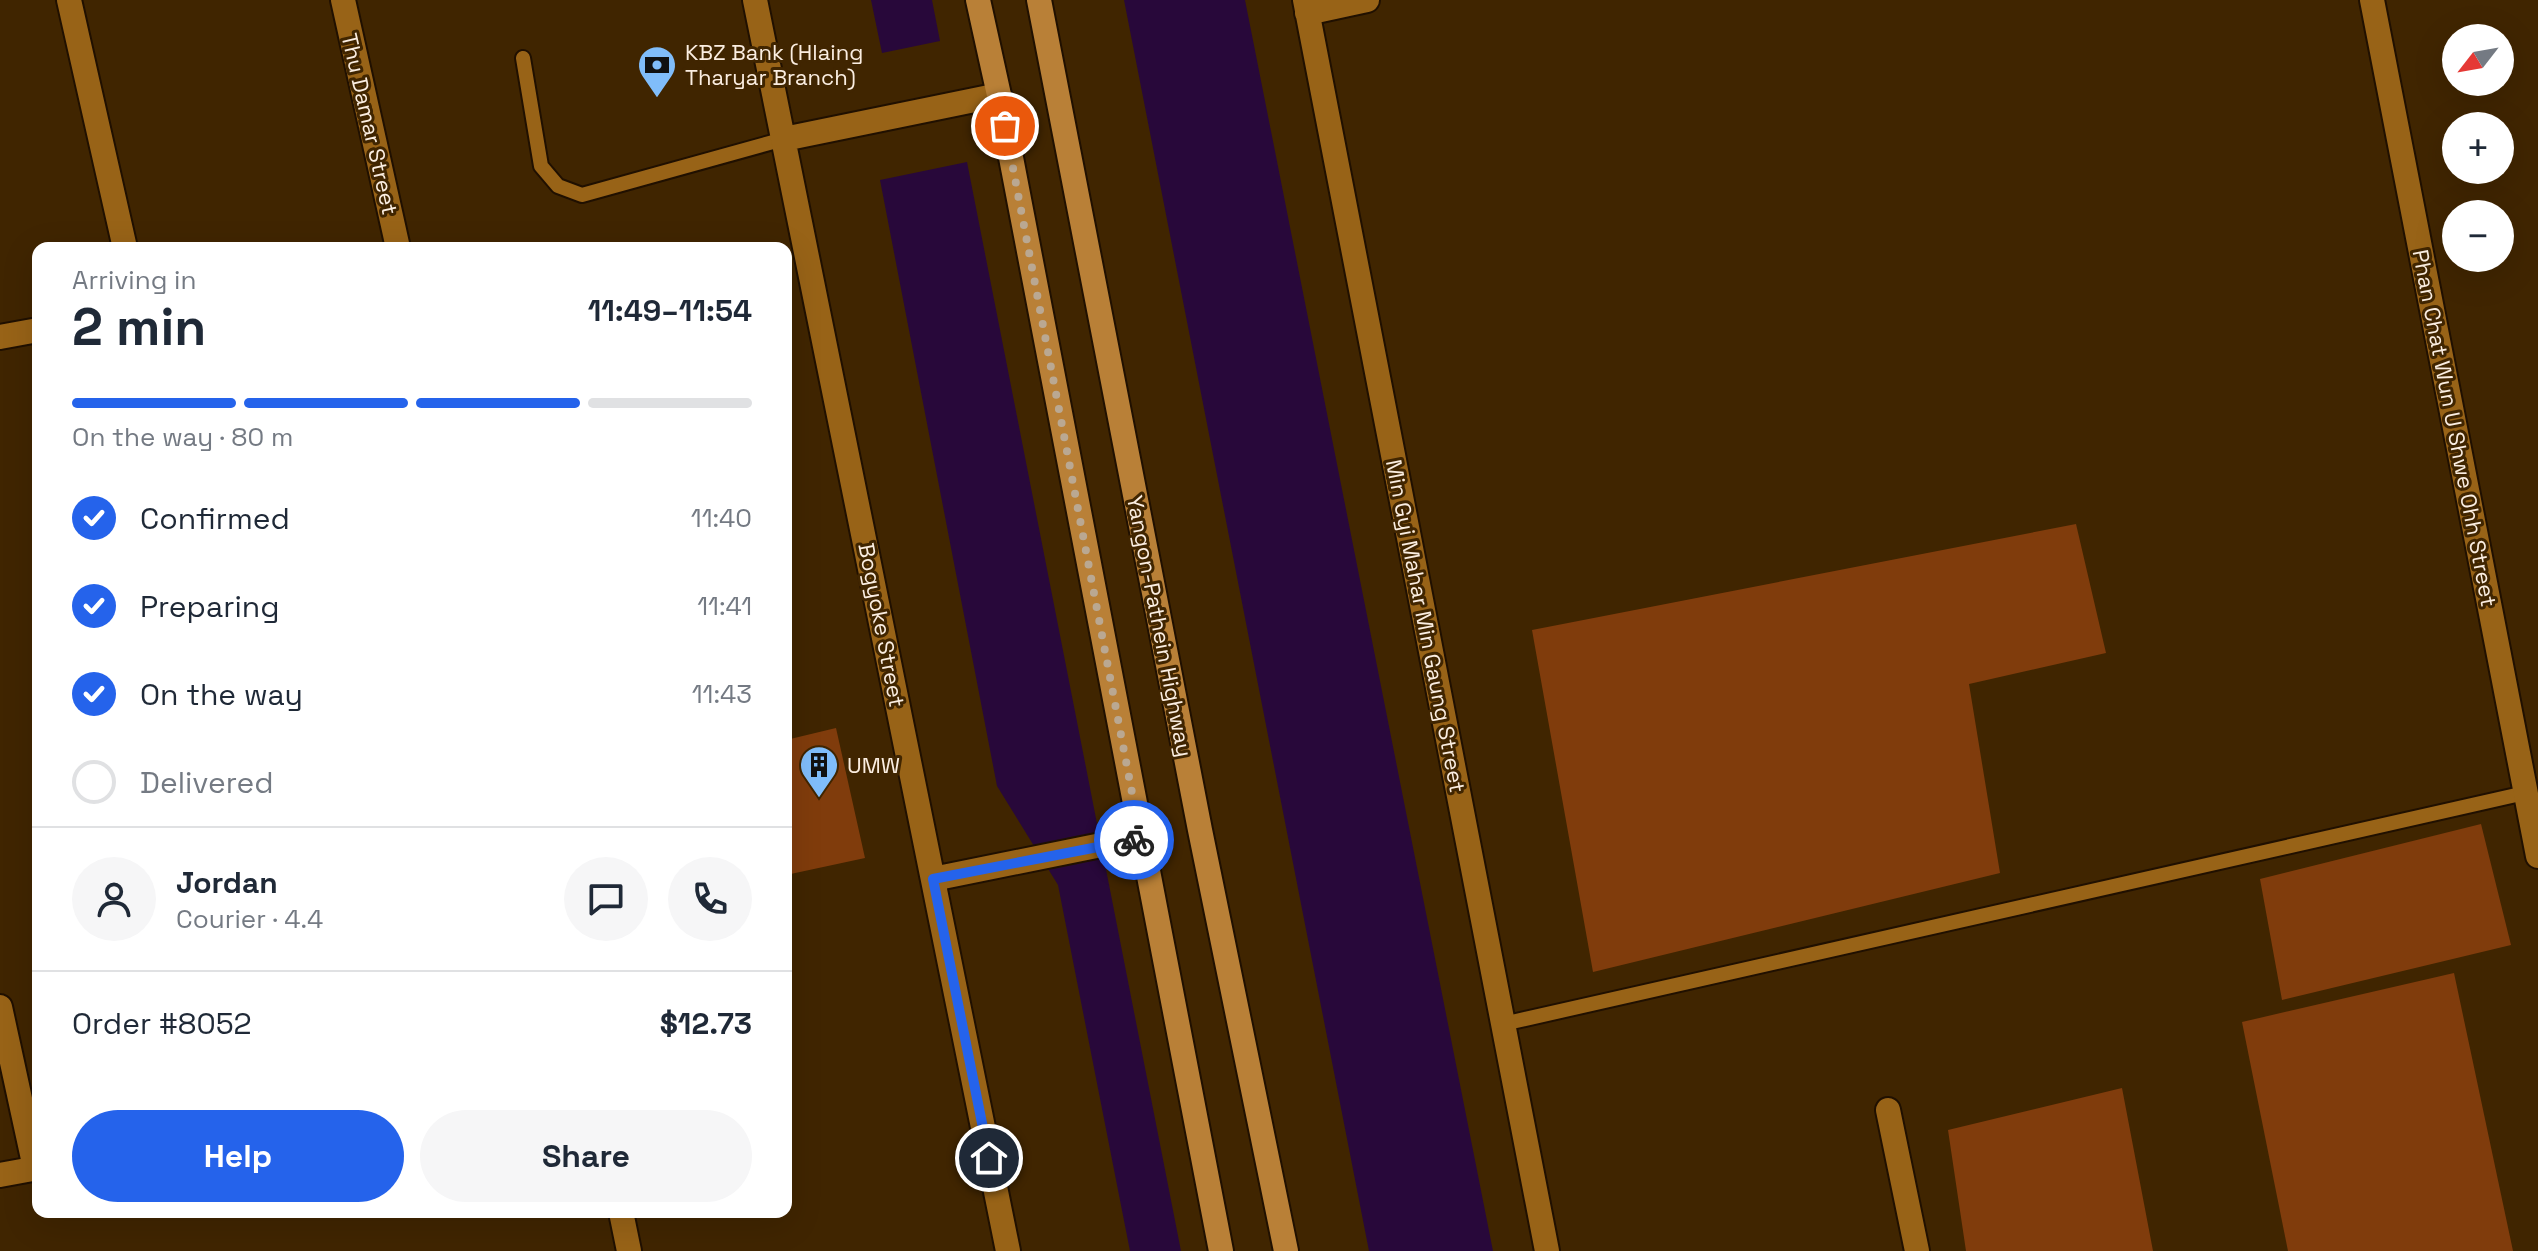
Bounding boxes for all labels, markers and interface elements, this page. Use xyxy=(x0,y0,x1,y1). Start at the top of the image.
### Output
north arrow xyxy=(2442,24,2514,96)
map controls xyxy=(2442,24,2514,272)
street label: Thu Damar Street xyxy=(336,31,404,217)
place label: KBZ Bank (Hlaing Tharyar Branch) xyxy=(685,38,863,91)
bank icon: KBZ Bank (Hlaing Tharyar Branch) xyxy=(636,44,678,99)
pin xyxy=(971,92,1039,160)
icon: bag xyxy=(983,104,1027,148)
button: + xyxy=(2442,112,2514,184)
button: − xyxy=(2442,200,2514,272)
street label: Phan Chat Wun U Shwe Ohh Street xyxy=(2407,247,2503,609)
text: Arriving in xyxy=(72,263,196,297)
text: 11:49–11:54 xyxy=(588,291,752,330)
text: 2 min xyxy=(72,294,206,360)
text: On the way · 80 m xyxy=(72,420,293,454)
street label: Min Gyi Mahar Min Gaung Street xyxy=(1380,457,1472,795)
street label: Yangon-Pathein Highway xyxy=(1121,493,1199,759)
icon: check xyxy=(72,496,116,540)
text: Confirmed xyxy=(140,499,290,538)
text: 11:40 xyxy=(691,501,752,535)
street label: Bogyoke Street xyxy=(852,541,912,709)
icon: check xyxy=(72,584,116,628)
text: Preparing xyxy=(140,587,279,626)
text: 11:41 xyxy=(697,589,752,623)
icon: check xyxy=(72,672,116,716)
text: On the way xyxy=(140,675,303,714)
text: 11:43 xyxy=(692,677,752,711)
building icon: UMW xyxy=(798,744,840,799)
place label: UMW xyxy=(847,751,900,779)
text: Delivered xyxy=(140,763,274,802)
courier xyxy=(1094,800,1174,880)
icon: bike xyxy=(1112,818,1156,862)
button: person xyxy=(72,857,156,941)
button: chat xyxy=(564,857,648,941)
button: phone xyxy=(668,857,752,941)
text: Jordan xyxy=(176,863,278,902)
text: Courier · 4.4 xyxy=(176,902,323,936)
text: Order #8052 xyxy=(72,1004,252,1043)
text: $12.73 xyxy=(660,1004,752,1043)
button: Help xyxy=(72,1110,404,1202)
button: Share xyxy=(420,1110,752,1202)
pin xyxy=(955,1124,1023,1192)
icon: home xyxy=(967,1136,1011,1180)

